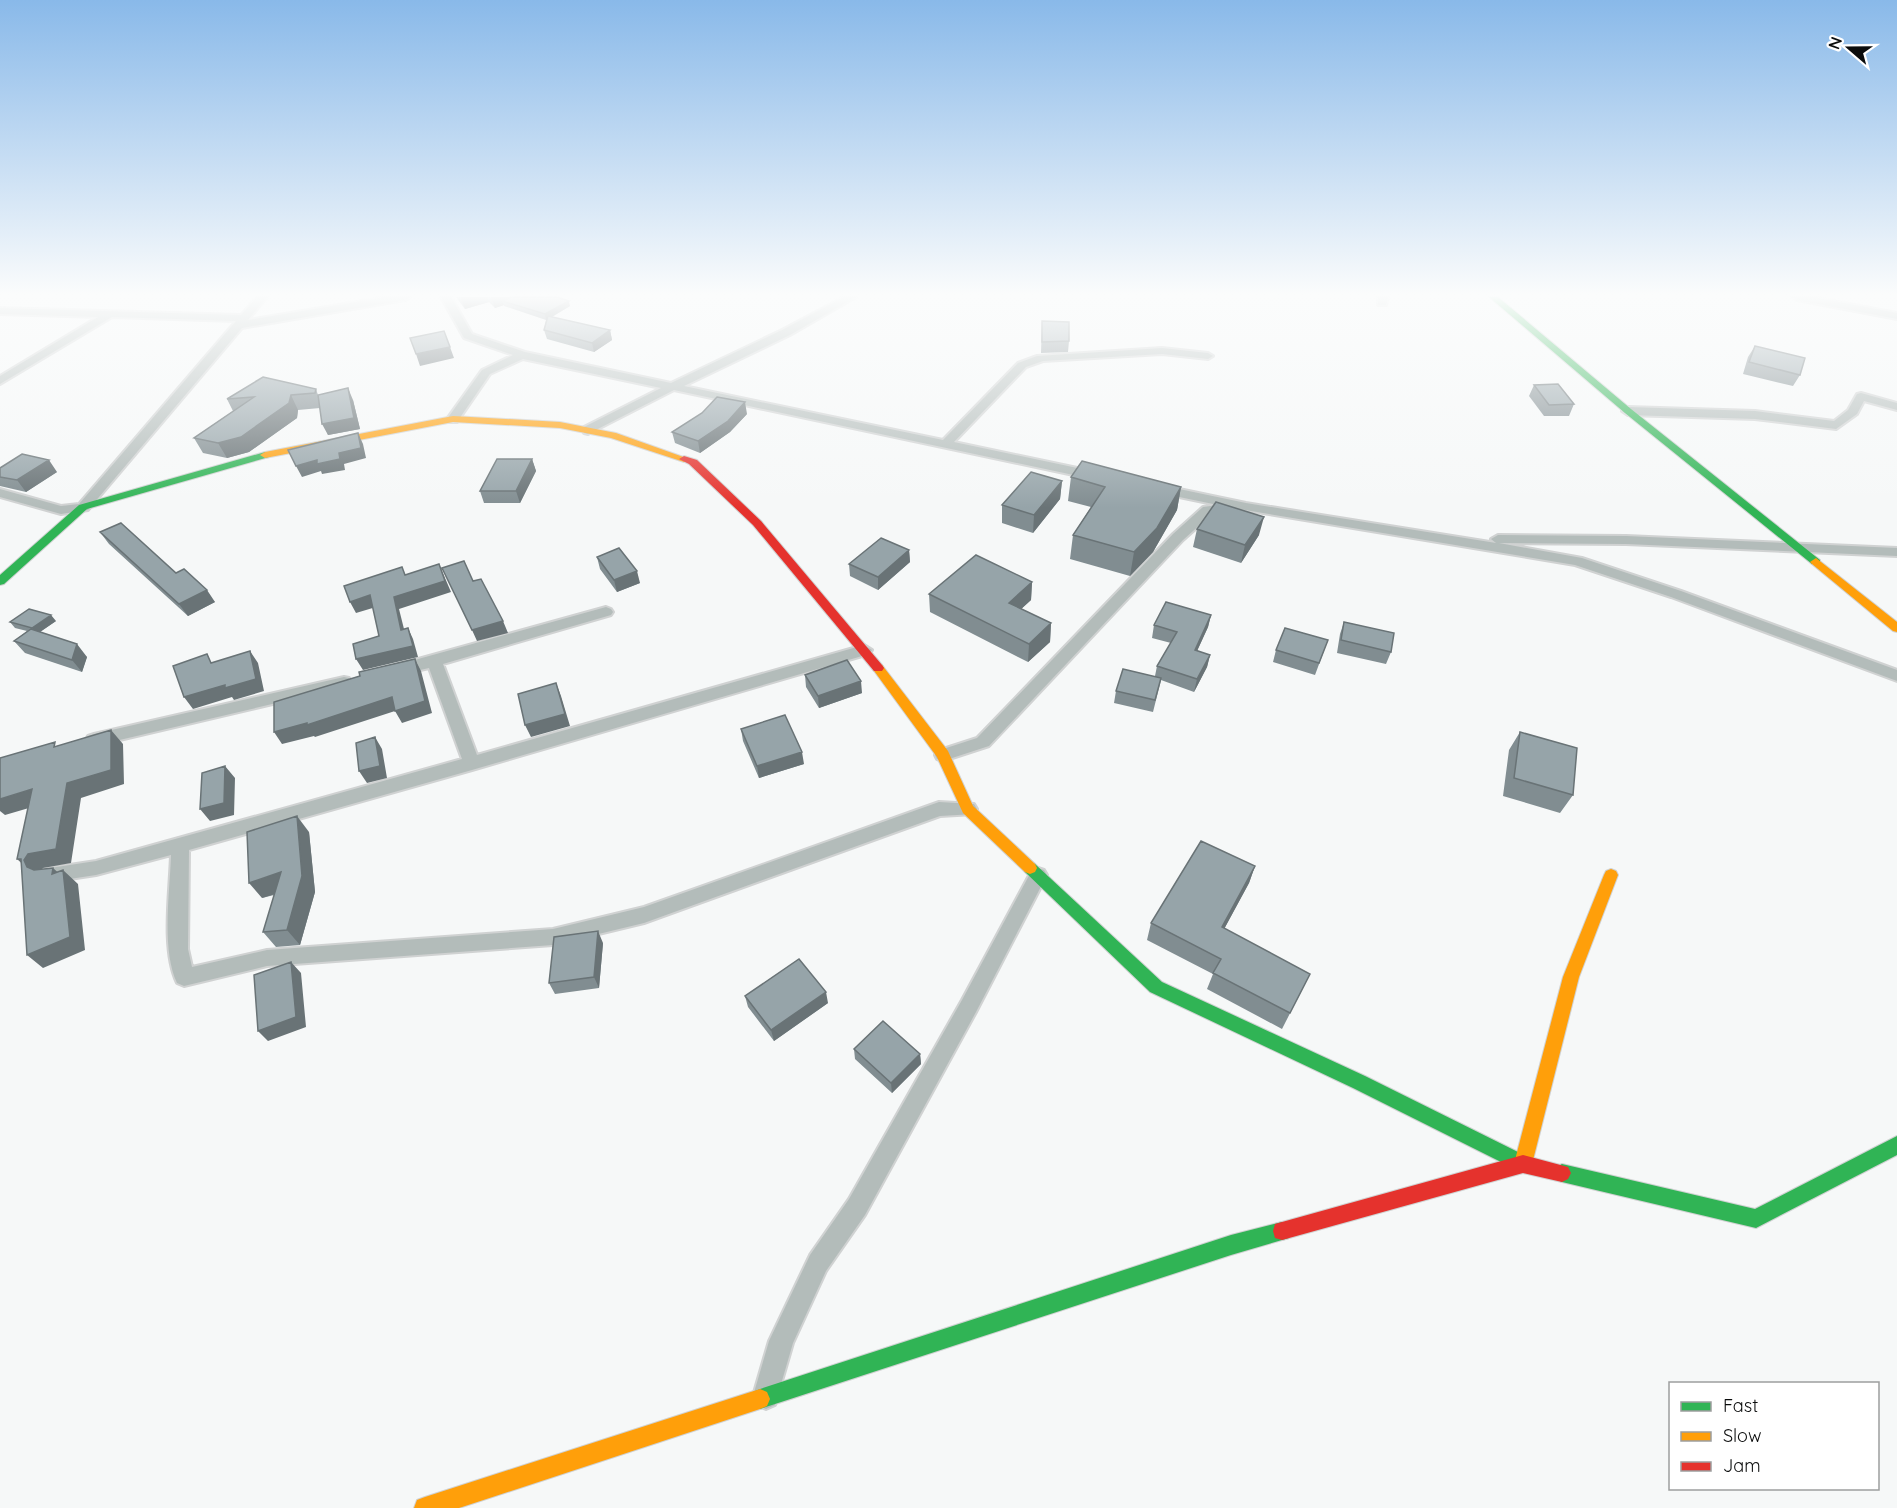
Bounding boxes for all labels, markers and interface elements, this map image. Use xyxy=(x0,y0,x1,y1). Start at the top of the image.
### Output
north arrow xyxy=(1819,18,1879,78)
text: N xyxy=(1823,34,1846,52)
legend xyxy=(1669,1382,1879,1490)
text: Fast xyxy=(1723,1394,1758,1417)
text: Slow xyxy=(1723,1424,1761,1447)
text: Jam xyxy=(1723,1454,1761,1477)

